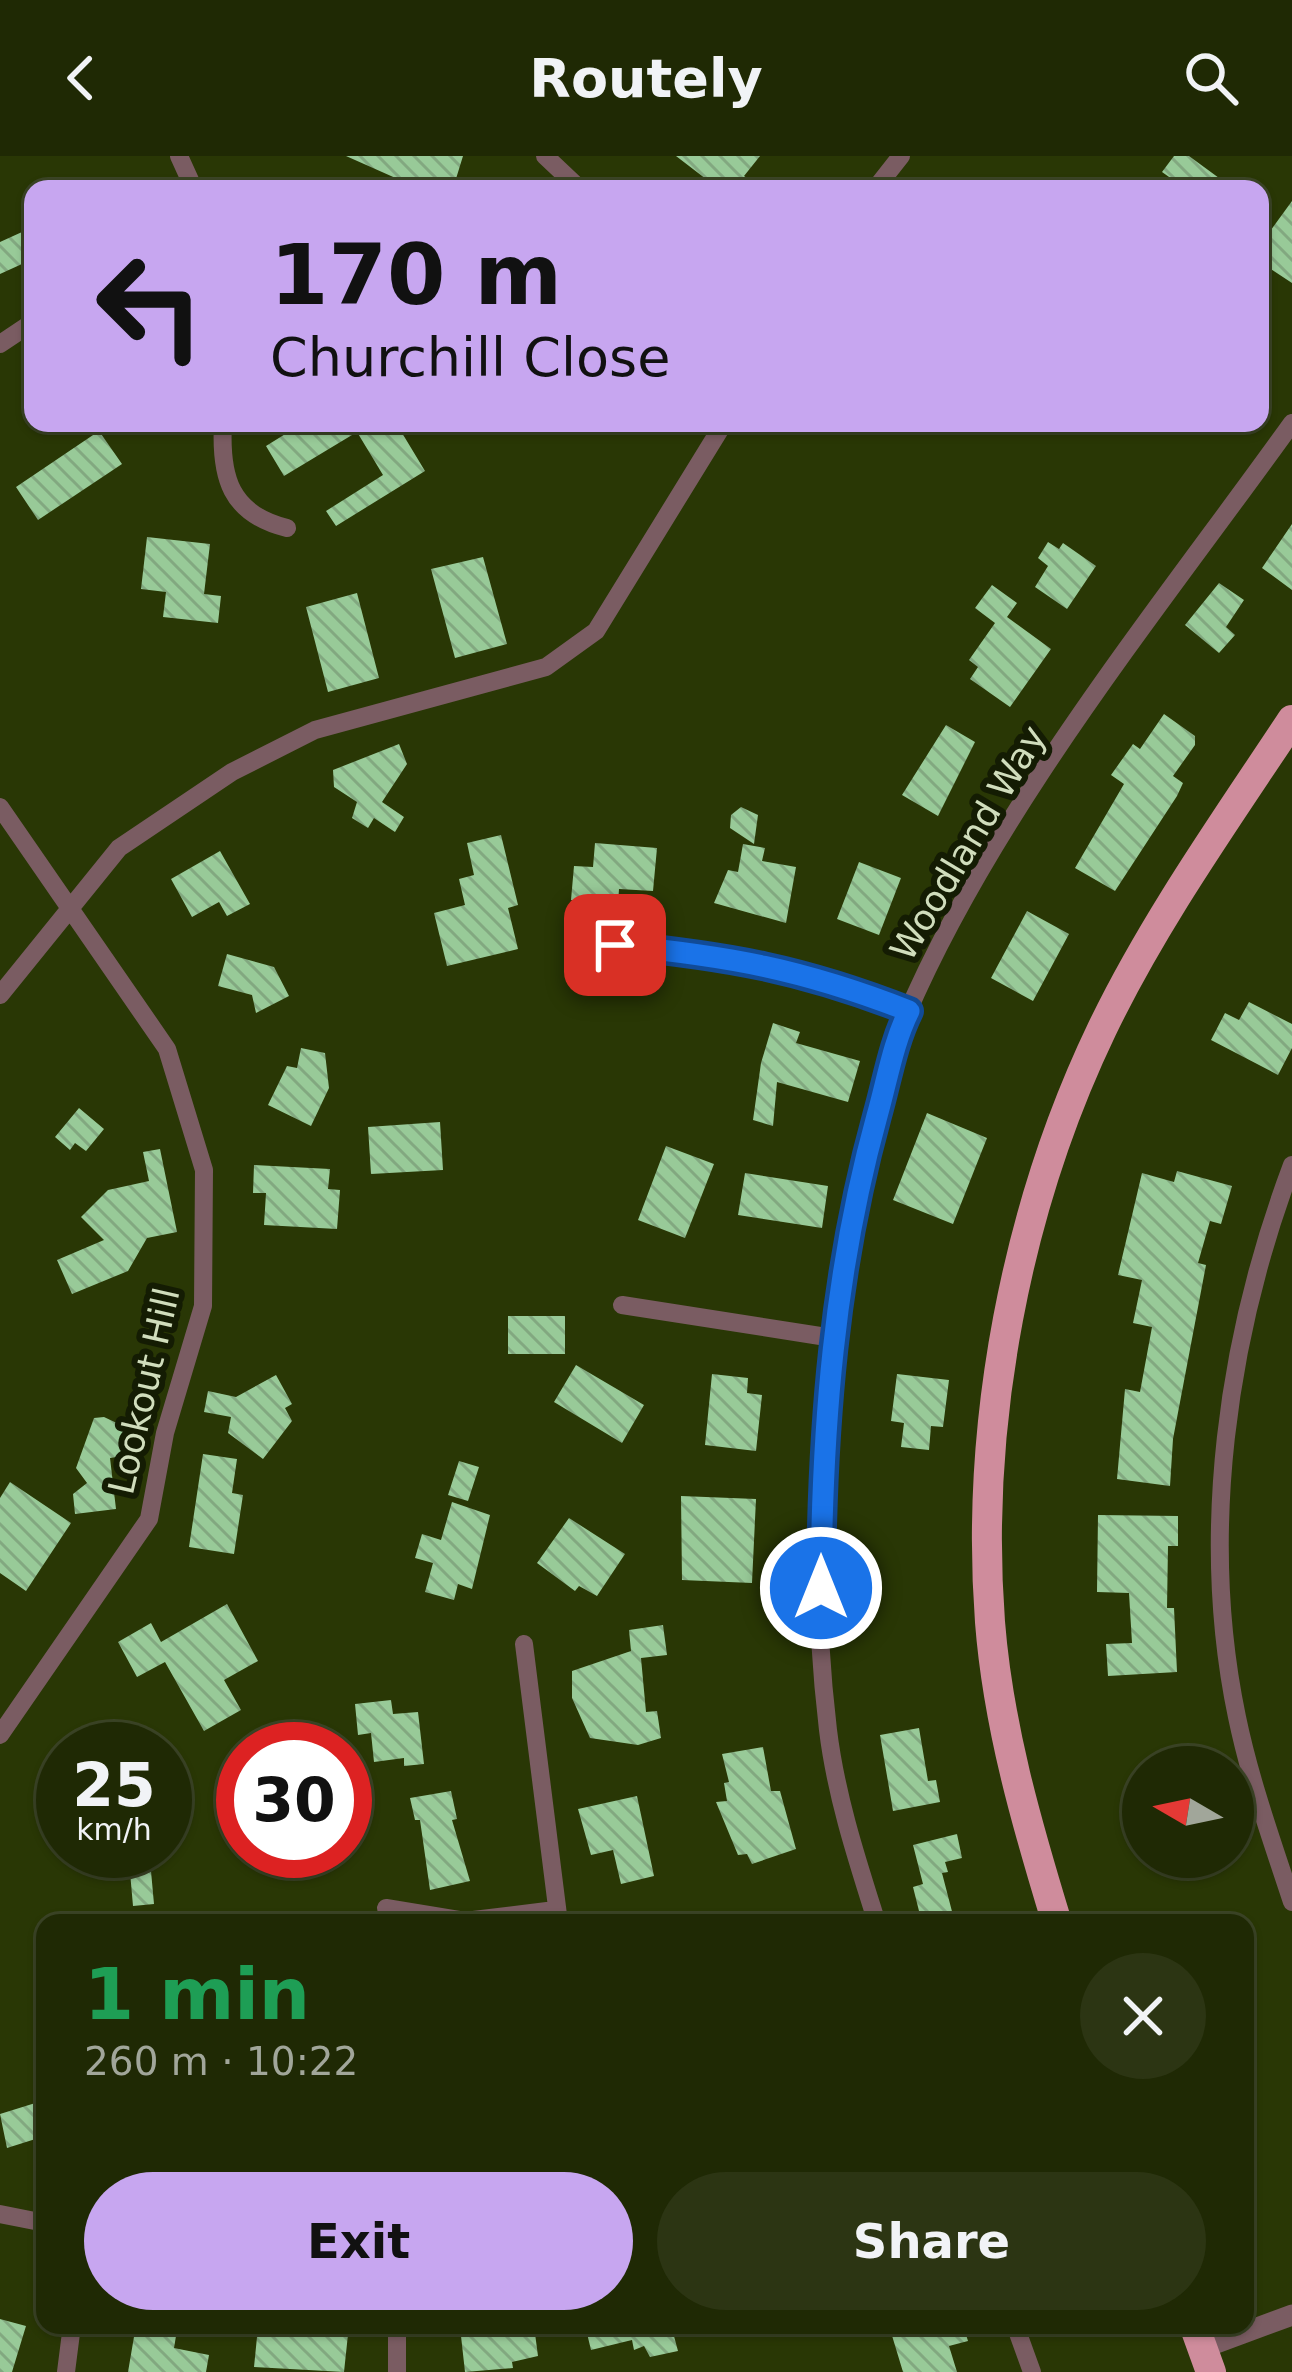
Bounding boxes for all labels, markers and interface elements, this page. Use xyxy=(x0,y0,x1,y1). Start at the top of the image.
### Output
icon: back xyxy=(48,45,114,111)
icon: search xyxy=(1178,45,1244,111)
text: Routely xyxy=(529,47,763,110)
text: 170 m xyxy=(270,226,562,324)
icon: left xyxy=(72,228,228,384)
text: Churchill Close xyxy=(270,326,670,389)
street label: Woodland Way xyxy=(882,718,1054,968)
pin xyxy=(564,894,666,996)
icon: arrive xyxy=(582,912,648,978)
street label: Lookout Hill xyxy=(100,1284,188,1498)
position arrow xyxy=(758,1525,884,1651)
speed limit sign: 30 xyxy=(216,1722,372,1878)
north arrow xyxy=(1122,1746,1254,1878)
map controls xyxy=(1122,1746,1254,1878)
text: 25 xyxy=(72,1750,156,1820)
text: km/h xyxy=(76,1812,152,1847)
text: 1 min xyxy=(84,1952,310,2036)
button: close xyxy=(1080,1953,1206,2079)
text: 260 m · 10:22 xyxy=(84,2039,358,2084)
button: Exit xyxy=(84,2172,633,2310)
button: Share xyxy=(657,2172,1206,2310)

